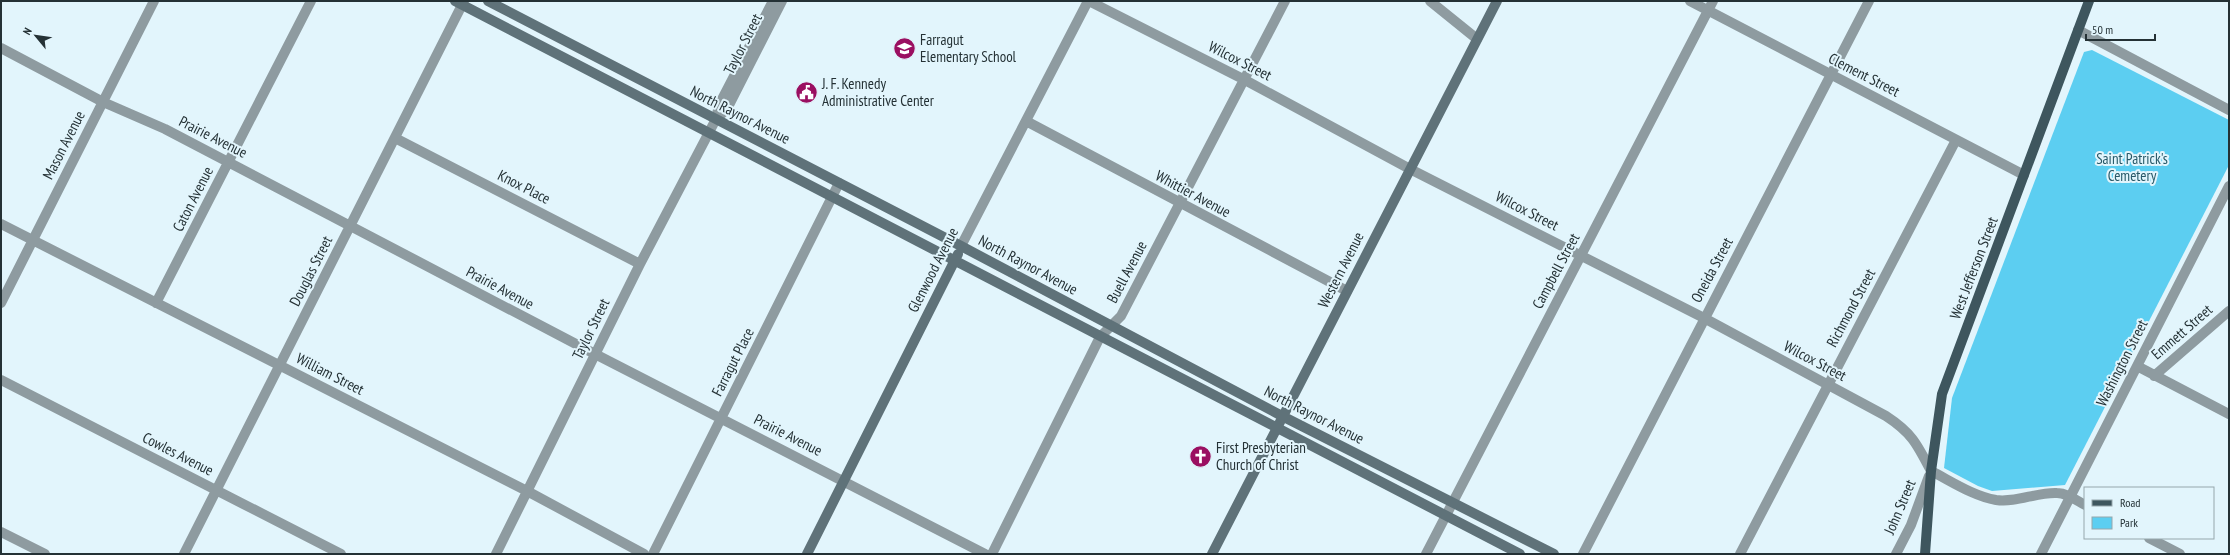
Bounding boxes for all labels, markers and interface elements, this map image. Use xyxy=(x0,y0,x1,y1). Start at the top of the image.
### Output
street label: Taylor Street xyxy=(719,10,766,77)
north arrow xyxy=(16,16,56,56)
scale bar xyxy=(2086,16,2155,42)
text: 50 m xyxy=(2092,22,2113,37)
text: N xyxy=(20,25,35,37)
place label: Farragut Elementary School xyxy=(920,30,1017,66)
school or university icon: Farragut Elementary School xyxy=(891,36,917,62)
street label: Wilcox Street xyxy=(1206,37,1275,84)
street label: Clement Street xyxy=(1825,49,1903,101)
place label: J. F. Kennedy Administrative Center xyxy=(821,74,935,110)
public building icon: J. F. Kennedy Administrative Center xyxy=(794,80,820,106)
street label: North Raynor Avenue xyxy=(687,81,793,148)
street label: Mason Avenue xyxy=(38,107,89,182)
street label: Prairie Avenue xyxy=(176,111,251,162)
park label: Saint Patrick's Cemetery xyxy=(2096,149,2168,185)
street label: Caton Avenue xyxy=(168,163,217,234)
street label: Knox Place xyxy=(495,165,554,208)
street label: Whittier Avenue xyxy=(1152,166,1234,221)
street label: Wilcox Street xyxy=(1493,187,1562,234)
street label: West Jefferson Street xyxy=(1945,214,2002,322)
street label: Glenwood Avenue xyxy=(903,224,962,315)
street label: Western Avenue xyxy=(1313,229,1368,311)
street label: North Raynor Avenue xyxy=(975,230,1081,299)
street label: Campbell Street xyxy=(1528,230,1583,312)
street label: Douglas Street xyxy=(285,233,336,309)
street label: Oneida Street xyxy=(1687,234,1737,306)
street label: Buell Avenue xyxy=(1102,238,1151,306)
street label: Prairie Avenue xyxy=(463,262,537,313)
street label: Richmond Street xyxy=(1822,265,1879,350)
street label: Taylor Street xyxy=(568,295,613,362)
street label: Emmett Street xyxy=(2147,300,2216,363)
street label: Washington Street xyxy=(2092,316,2152,409)
street label: Farragut Place xyxy=(707,324,758,399)
street label: Wilcox Street xyxy=(1781,336,1850,385)
street label: William Street xyxy=(293,348,367,399)
street label: North Raynor Avenue xyxy=(1261,381,1367,448)
street label: Prairie Avenue xyxy=(751,409,826,460)
street label: Cowles Avenue xyxy=(140,428,217,480)
place label: First Presbyterian Church of Christ xyxy=(1216,438,1306,474)
church icon: First Presbyterian Church of Christ xyxy=(1187,444,1213,470)
street label: John Street xyxy=(1879,477,1920,538)
legend xyxy=(2084,487,2214,539)
text: Road xyxy=(2120,495,2140,510)
text: Park xyxy=(2120,515,2138,530)

